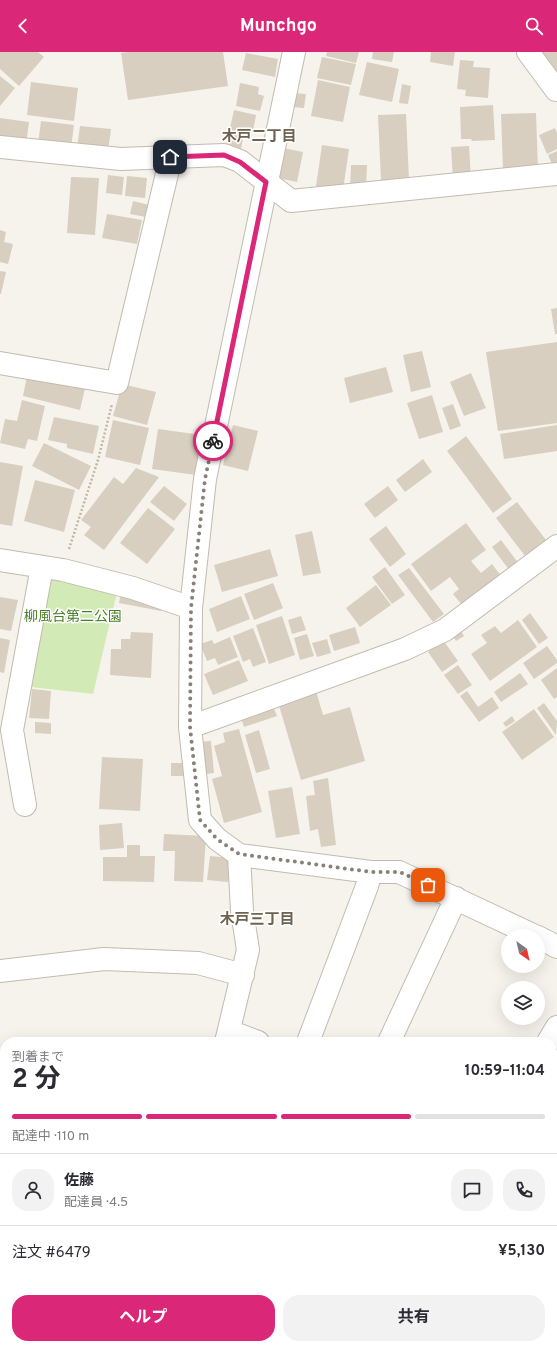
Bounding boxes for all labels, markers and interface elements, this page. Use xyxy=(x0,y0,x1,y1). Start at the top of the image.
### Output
icon: back xyxy=(12,15,34,37)
text: Munchgo xyxy=(240,15,317,38)
icon: search xyxy=(523,15,545,37)
district label: 木戸二丁目 xyxy=(221,128,297,147)
pin xyxy=(153,140,187,174)
icon: home xyxy=(159,146,181,168)
courier xyxy=(193,421,233,461)
icon: bike xyxy=(202,430,224,452)
park label: 柳風台第二公園 xyxy=(24,608,122,626)
pin xyxy=(411,868,445,902)
icon: bag xyxy=(417,874,439,896)
district label: 木戸三丁目 xyxy=(219,911,295,930)
north arrow xyxy=(501,929,545,973)
map controls xyxy=(501,929,545,1025)
button: layers xyxy=(501,981,545,1025)
text: 到着まで xyxy=(12,1050,64,1066)
text: 10:59–11:04 xyxy=(464,1062,545,1081)
text: 2 分 xyxy=(12,1064,60,1097)
text: 配達中 · 110 m xyxy=(12,1129,89,1145)
button: person xyxy=(12,1169,54,1211)
button: chat xyxy=(451,1169,493,1211)
button: phone xyxy=(503,1169,545,1211)
text: 佐藤 xyxy=(64,1172,94,1191)
text: 配達員 · 4.5 xyxy=(64,1195,128,1211)
text: ¥5,130 xyxy=(498,1242,545,1261)
text: 注文 #6479 xyxy=(12,1244,91,1263)
button: ヘルプ xyxy=(12,1295,275,1341)
button: 共有 xyxy=(283,1295,545,1341)

